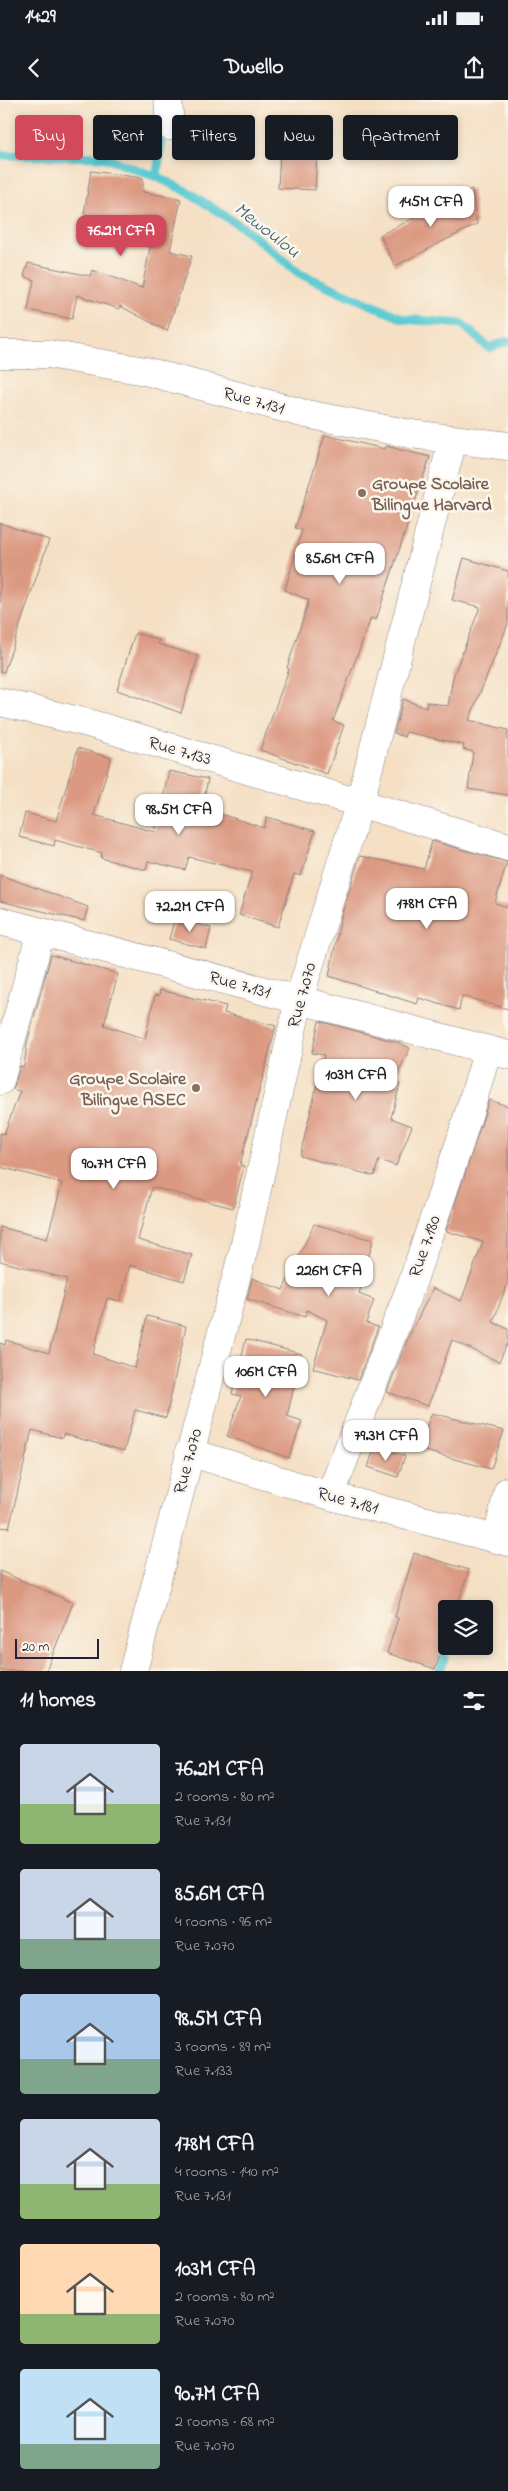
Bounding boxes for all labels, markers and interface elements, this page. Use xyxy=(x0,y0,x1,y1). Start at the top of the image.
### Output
text: 14:29 xyxy=(25,4,56,31)
text: Dwello xyxy=(224,52,284,84)
icon: back xyxy=(20,54,48,82)
icon: share xyxy=(460,54,488,82)
chip: Buy xyxy=(15,115,83,160)
chip: Rent xyxy=(93,115,162,160)
chip: Filters xyxy=(172,115,255,160)
chip: New xyxy=(265,115,333,160)
chip: Apartment xyxy=(343,115,458,160)
pin: 145M CFA xyxy=(379,186,483,228)
text: 145M CFA xyxy=(399,190,463,214)
water label: Mewoulou xyxy=(228,197,305,265)
pin: 76.2M CFA xyxy=(64,214,178,257)
text: 76.2M CFA xyxy=(87,219,155,243)
street label: Rue 7.131 xyxy=(220,381,287,423)
place label: Groupe Scolaire Bilingue Harvard xyxy=(371,472,492,520)
marker: Groupe Scolaire Bilingue Harvard xyxy=(356,487,368,499)
pin: 85.6M CFA xyxy=(283,542,397,585)
text: 85.6M CFA xyxy=(306,547,374,571)
street label: Rue 7.133 xyxy=(145,731,214,773)
pin: 98.5M CFA xyxy=(122,794,236,836)
text: 98.5M CFA xyxy=(146,798,212,822)
pin: 178M CFA xyxy=(375,888,479,930)
pin: 72.2M CFA xyxy=(133,890,247,933)
text: 178M CFA xyxy=(397,892,457,916)
text: 72.2M CFA xyxy=(156,895,224,919)
street label: Rue 7.070 xyxy=(282,960,324,1031)
street label: Rue 7.131 xyxy=(206,965,273,1007)
pin: 103M CFA xyxy=(304,1058,408,1101)
text: 103M CFA xyxy=(325,1063,387,1087)
place label: Groupe Scolaire Bilingue ASEC xyxy=(69,1067,187,1115)
marker: Groupe Scolaire Bilingue ASEC xyxy=(190,1082,202,1094)
pin: 90.7M CFA xyxy=(57,1148,171,1190)
text: 90.7M CFA xyxy=(82,1152,146,1176)
street label: Rue 7.180 xyxy=(403,1212,449,1281)
pin: 226M CFA xyxy=(277,1254,381,1297)
text: 226M CFA xyxy=(296,1259,362,1283)
pin: 106M CFA xyxy=(214,1356,318,1398)
text: 106M CFA xyxy=(235,1360,297,1384)
pin: 79.3M CFA xyxy=(329,1420,443,1462)
text: 79.3M CFA xyxy=(354,1424,418,1448)
street label: Rue 7.070 xyxy=(168,1426,210,1497)
street label: Rue 7.181 xyxy=(314,1481,381,1523)
map controls xyxy=(438,1600,493,1655)
button: layers xyxy=(438,1600,493,1655)
scale bar xyxy=(15,1636,99,1659)
text: 20 m xyxy=(22,1637,49,1658)
text: 11 homes xyxy=(20,1686,96,1716)
icon: filters xyxy=(460,1687,488,1715)
text: 76.2M CFA xyxy=(175,1755,264,1785)
icon: home xyxy=(60,1764,120,1824)
text: 2 rooms · 80 m² xyxy=(175,1785,275,1809)
text: Rue 7.131 xyxy=(175,1809,231,1833)
text: 85.6M CFA xyxy=(175,1880,264,1910)
icon: home xyxy=(60,1889,120,1949)
text: 4 rooms · 96 m² xyxy=(175,1910,272,1934)
text: Rue 7.070 xyxy=(175,1934,234,1958)
text: 98.5M CFA xyxy=(175,2005,262,2035)
icon: home xyxy=(60,2014,120,2074)
text: 3 rooms · 89 m² xyxy=(175,2035,271,2059)
text: Rue 7.133 xyxy=(175,2059,232,2083)
text: 178M CFA xyxy=(175,2130,254,2160)
icon: home xyxy=(60,2139,120,2199)
text: 4 rooms · 140 m² xyxy=(175,2160,279,2184)
text: Rue 7.131 xyxy=(175,2184,231,2208)
text: 103M CFA xyxy=(175,2255,256,2285)
icon: home xyxy=(60,2264,120,2324)
text: 2 rooms · 80 m² xyxy=(175,2285,275,2309)
text: Rue 7.070 xyxy=(175,2309,234,2333)
text: 90.7M CFA xyxy=(175,2380,259,2410)
icon: home xyxy=(60,2389,120,2449)
text: 2 rooms · 68 m² xyxy=(175,2410,275,2434)
text: Rue 7.070 xyxy=(175,2434,234,2458)

